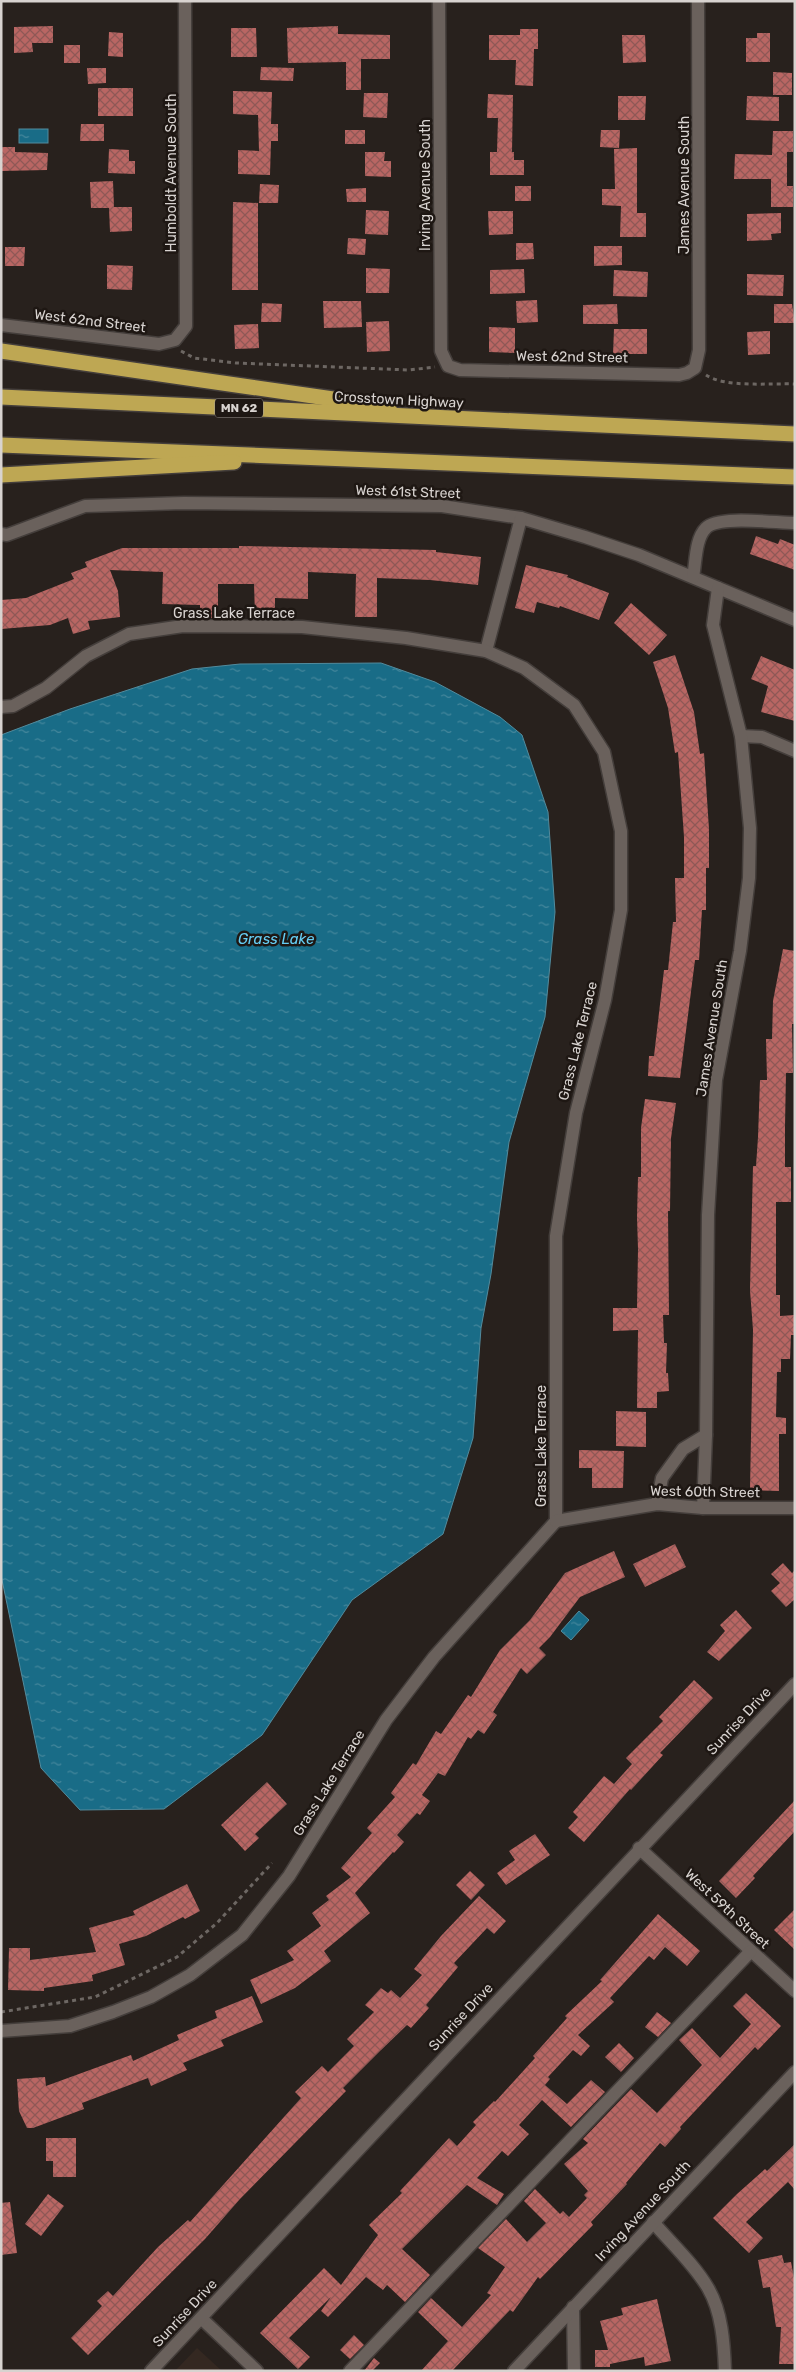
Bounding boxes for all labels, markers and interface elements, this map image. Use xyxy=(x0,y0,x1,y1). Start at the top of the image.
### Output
street label: Humboldt Avenue South xyxy=(163,93,180,253)
street label: James Avenue South xyxy=(676,116,693,254)
street label: Irving Avenue South xyxy=(417,119,434,251)
street label: West 62nd Street xyxy=(33,306,147,336)
street label: West 62nd Street xyxy=(516,348,629,366)
street label: Crosstown Highway xyxy=(334,388,464,412)
road number: MN 62 xyxy=(215,398,263,418)
street label: West 61st Street xyxy=(355,482,461,502)
street label: Grass Lake Terrace xyxy=(173,605,295,622)
water label: Grass Lake xyxy=(238,930,315,948)
street label: James Avenue South xyxy=(693,958,731,1098)
street label: Grass Lake Terrace xyxy=(555,980,601,1102)
street label: Grass Lake Terrace xyxy=(533,1385,550,1507)
street label: West 60th Street xyxy=(650,1483,761,1501)
street label: Sunrise Drive xyxy=(703,1683,775,1758)
street label: Grass Lake Terrace xyxy=(289,1727,369,1839)
street label: West 59th Street xyxy=(681,1866,773,1953)
street label: Sunrise Drive xyxy=(425,1979,497,2054)
street label: Irving Avenue South xyxy=(592,2157,694,2265)
street label: Sunrise Drive xyxy=(149,2275,221,2350)

